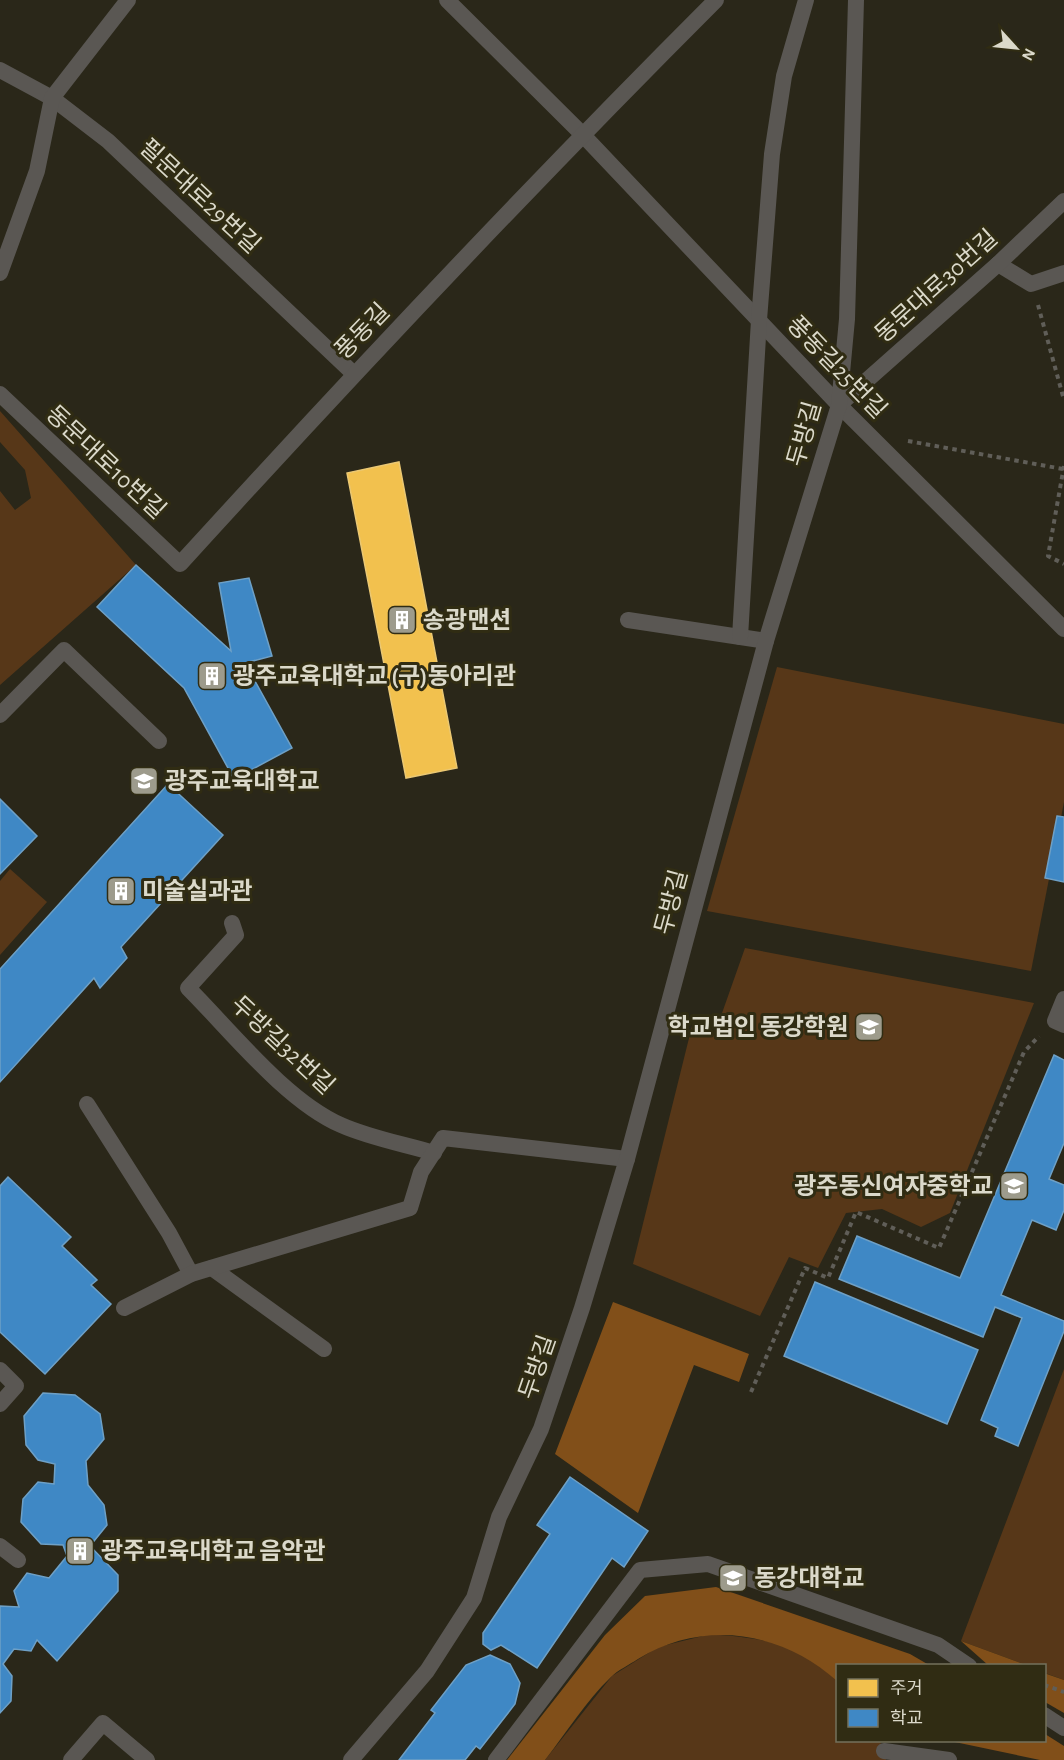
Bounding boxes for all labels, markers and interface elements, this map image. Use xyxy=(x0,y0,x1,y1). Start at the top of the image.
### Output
north arrow xyxy=(986,18,1046,78)
text: N xyxy=(1019,46,1038,63)
street label: 필문대로29번길 xyxy=(135,134,265,258)
street label: 동문대로30번길 xyxy=(870,225,1002,348)
street label: 풍동길 xyxy=(330,299,394,364)
street label: 풍동길25번길 xyxy=(782,311,891,423)
street label: 두방길 xyxy=(782,399,826,469)
street label: 동문대로10번길 xyxy=(41,401,170,524)
building icon: 송광맨션 xyxy=(386,604,418,636)
place label: 송광맨션 xyxy=(423,607,511,633)
building icon: 광주교육대학교 (구)동아리관 xyxy=(196,660,228,692)
place label: 광주교육대학교 (구)동아리관 xyxy=(233,663,516,689)
school or university icon: 광주교육대학교 xyxy=(128,765,160,797)
place label: 광주교육대학교 xyxy=(165,768,320,794)
street label: 두방길 xyxy=(650,867,692,937)
building icon: 미술실과관 xyxy=(105,875,137,907)
place label: 미술실과관 xyxy=(142,878,252,904)
street label: 두방길32번길 xyxy=(226,991,340,1099)
school or university icon: 학교법인 동강학원 xyxy=(853,1011,885,1043)
place label: 학교법인 동강학원 xyxy=(668,1014,848,1040)
school or university icon: 광주동신여자중학교 xyxy=(998,1170,1030,1202)
place label: 광주동신여자중학교 xyxy=(794,1173,993,1199)
street label: 두방길 xyxy=(514,1331,560,1403)
building icon: 광주교육대학교 음악관 xyxy=(64,1535,96,1567)
place label: 광주교육대학교 음악관 xyxy=(101,1538,325,1564)
school or university icon: 동강대학교 xyxy=(717,1562,749,1594)
place label: 동강대학교 xyxy=(754,1565,864,1591)
legend xyxy=(836,1664,1046,1742)
text: 주거 xyxy=(890,1679,923,1698)
text: 학교 xyxy=(890,1709,923,1728)

